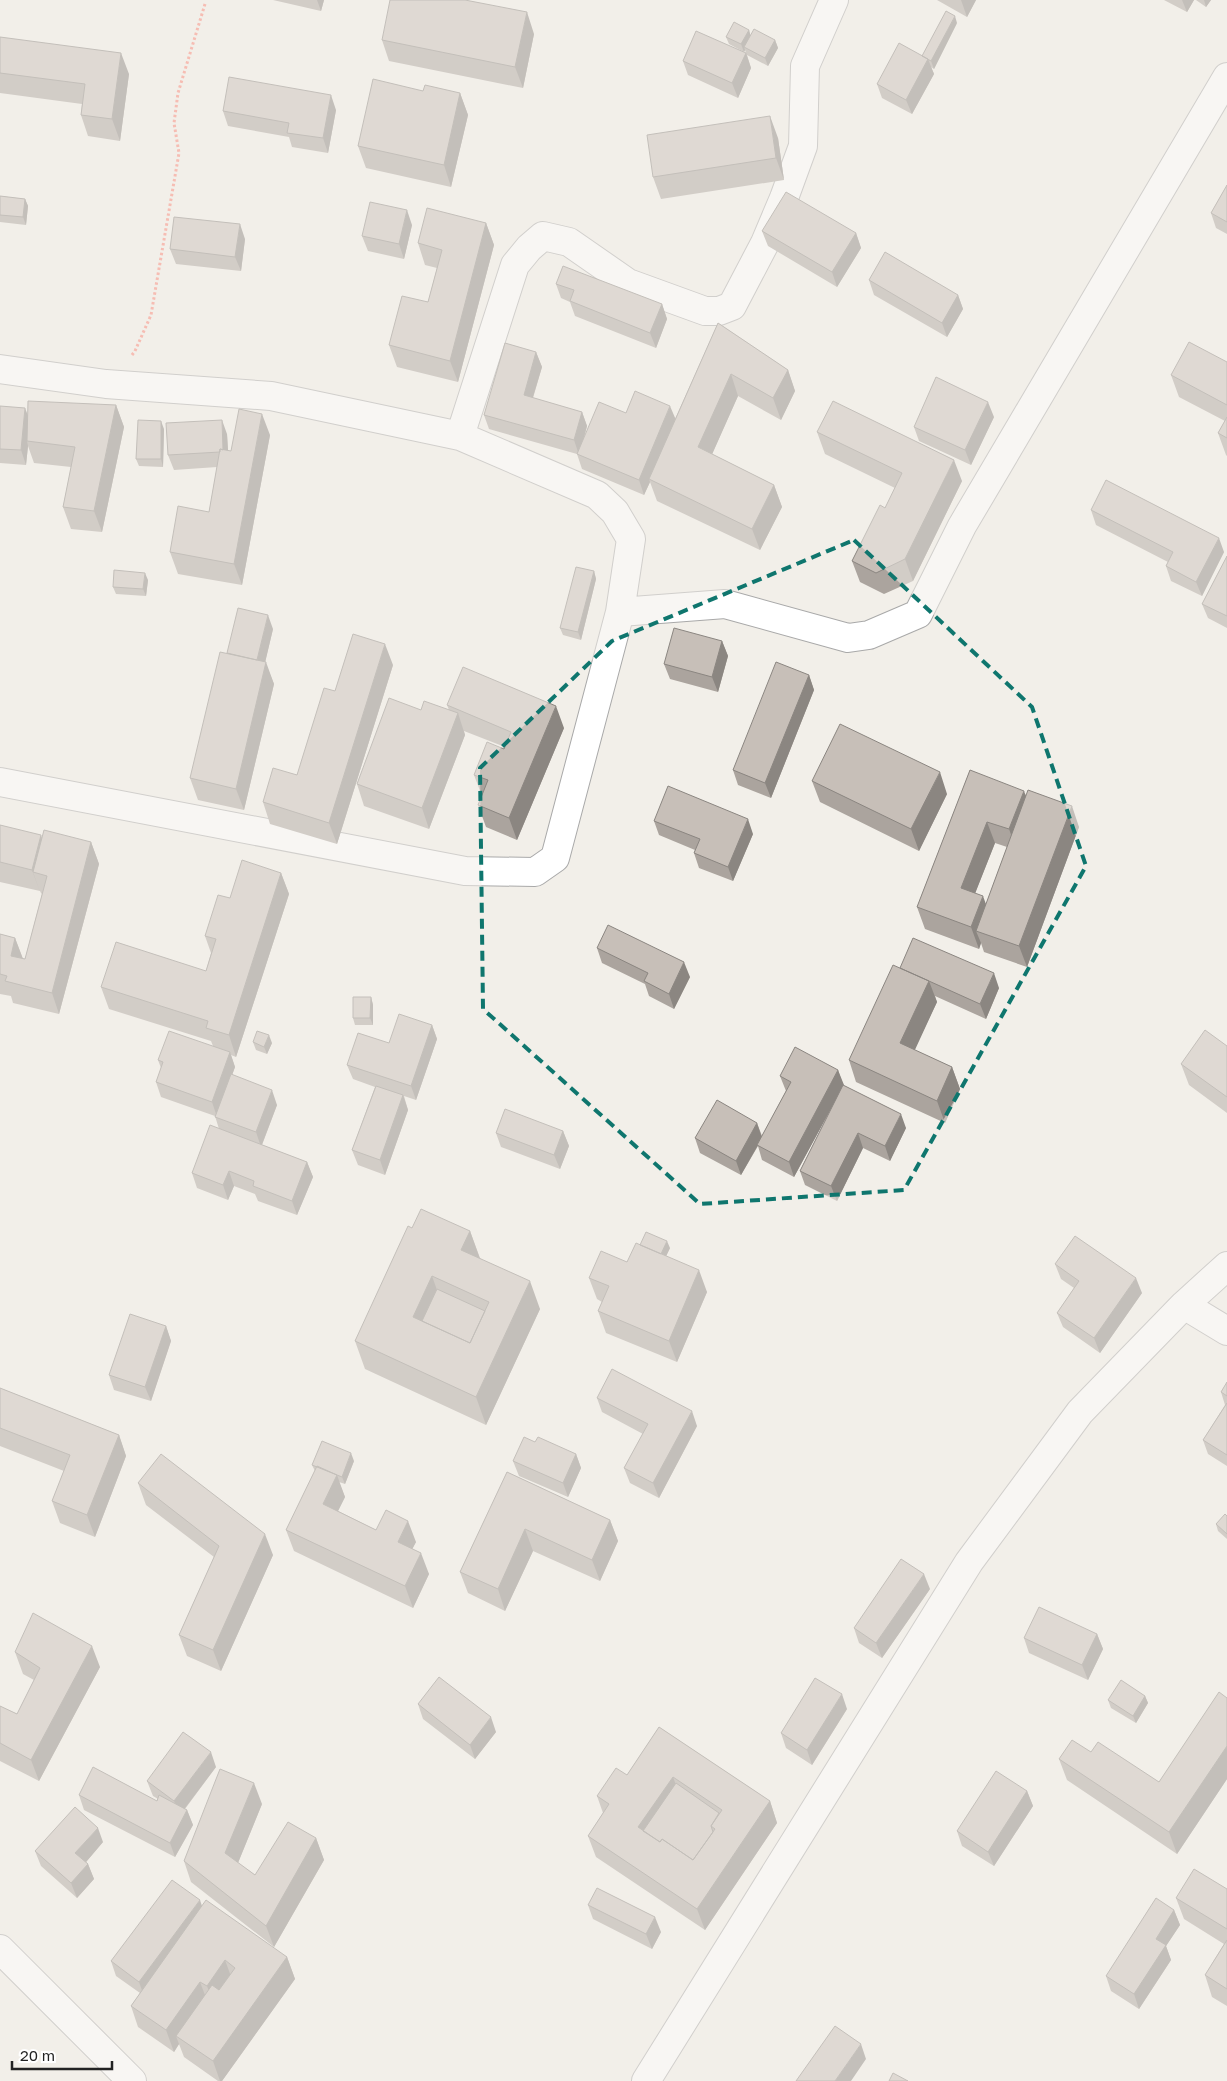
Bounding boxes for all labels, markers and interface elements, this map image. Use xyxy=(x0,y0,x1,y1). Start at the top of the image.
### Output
scale bar xyxy=(12,2038,112,2070)
text: 20 m xyxy=(20,2046,55,2064)

